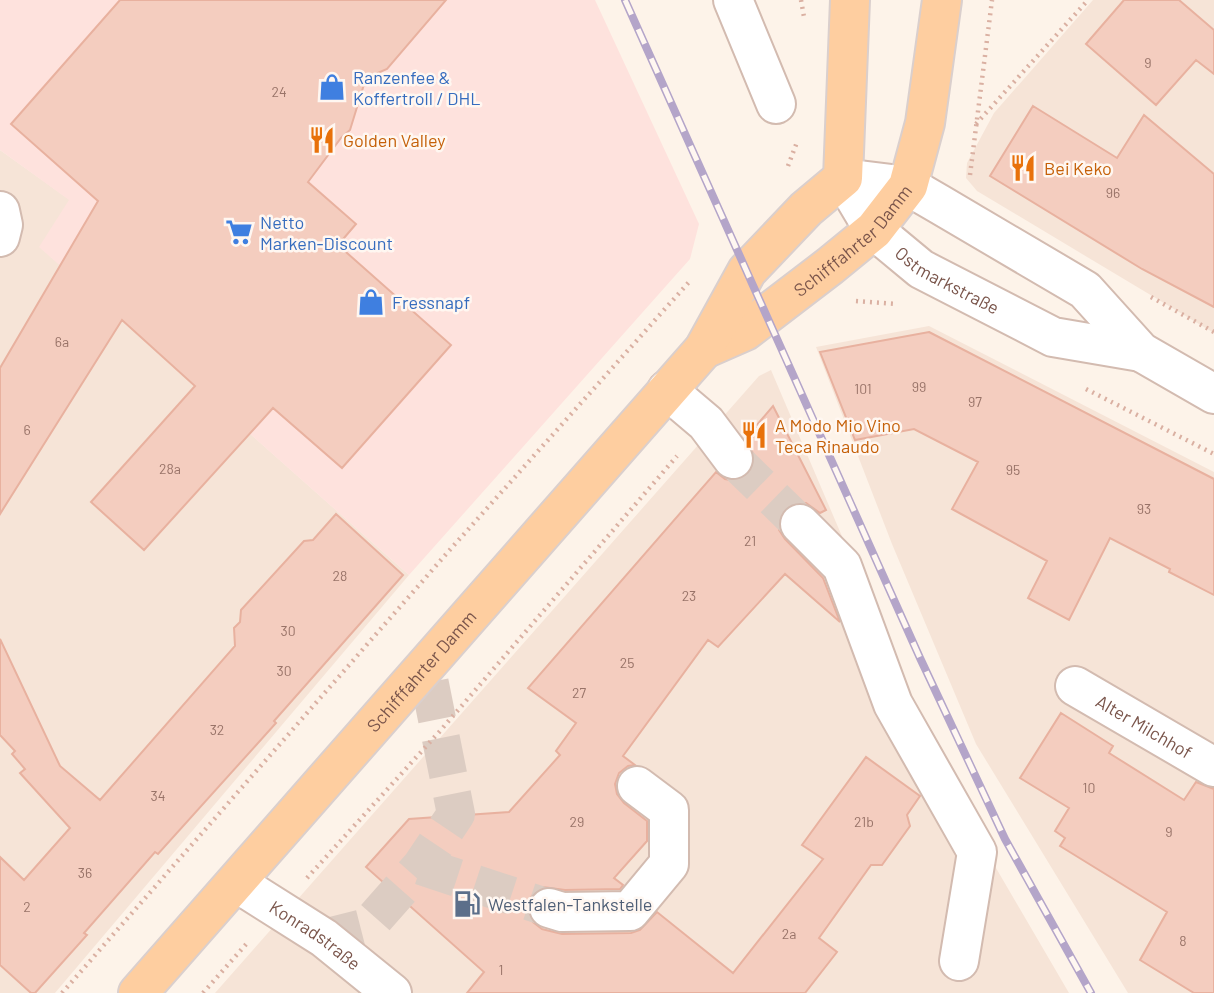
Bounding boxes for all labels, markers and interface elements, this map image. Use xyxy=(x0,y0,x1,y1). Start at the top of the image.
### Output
house number: 9 xyxy=(1144,54,1152,71)
place label: Ranzenfee & Koffertroll / DHL xyxy=(353,66,480,109)
shop icon: Ranzenfee & Koffertroll / DHL xyxy=(317,72,347,102)
house number: 24 xyxy=(271,83,287,100)
restaurant icon: Golden Valley xyxy=(307,125,337,155)
place label: Golden Valley xyxy=(343,129,446,151)
restaurant icon: Bei Keko xyxy=(1008,153,1038,183)
place label: Bei Keko xyxy=(1044,157,1112,179)
street label: Schifffahrter Damm xyxy=(789,180,916,301)
house number: 96 xyxy=(1106,184,1120,201)
place label: Netto Marken-Discount xyxy=(260,211,393,254)
supermarket icon: Netto Marken-Discount xyxy=(224,217,254,247)
street label: Ostmarkstraße xyxy=(891,241,1003,318)
shop icon: Fressnapf xyxy=(356,287,386,317)
place label: Fressnapf xyxy=(392,291,470,313)
house number: 6a xyxy=(55,333,69,350)
house number: 99 xyxy=(912,378,926,395)
house number: 101 xyxy=(854,380,872,397)
house number: 97 xyxy=(968,393,982,410)
place label: A Modo Mio Vino Teca Rinaudo xyxy=(775,414,901,457)
restaurant icon: A Modo Mio Vino Teca Rinaudo xyxy=(739,420,769,450)
house number: 6 xyxy=(23,421,31,438)
house number: 28a xyxy=(159,460,181,477)
house number: 95 xyxy=(1006,461,1020,478)
house number: 93 xyxy=(1137,500,1151,517)
house number: 21 xyxy=(744,532,756,549)
house number: 28 xyxy=(333,567,347,584)
house number: 23 xyxy=(682,587,696,604)
street label: Schifffahrter Damm xyxy=(362,605,481,736)
house number: 30 xyxy=(280,622,296,639)
house number: 25 xyxy=(620,654,634,671)
house number: 30 xyxy=(276,662,292,679)
house number: 27 xyxy=(572,684,586,701)
street label: Alter Milchhof xyxy=(1092,690,1196,763)
house number: 32 xyxy=(210,721,224,738)
house number: 10 xyxy=(1083,779,1095,796)
house number: 34 xyxy=(151,787,165,804)
house number: 29 xyxy=(570,813,584,830)
house number: 21b xyxy=(854,813,874,830)
house number: 9 xyxy=(1165,823,1173,840)
house number: 36 xyxy=(78,864,92,881)
fuel station icon: Westfalen-Tankstelle xyxy=(452,889,482,919)
place label: Westfalen-Tankstelle xyxy=(488,893,652,915)
street label: Konradstraße xyxy=(266,896,365,974)
house number: 2 xyxy=(23,898,31,915)
house number: 2a xyxy=(782,925,796,942)
house number: 8 xyxy=(1179,932,1187,949)
house number: 1 xyxy=(499,961,503,978)

